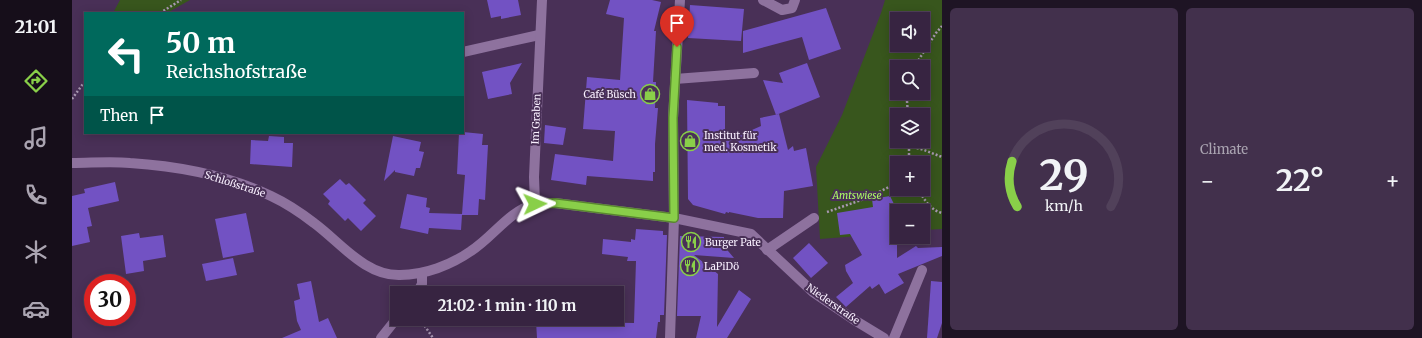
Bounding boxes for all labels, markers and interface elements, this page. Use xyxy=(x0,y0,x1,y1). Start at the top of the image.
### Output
pin xyxy=(660,6,694,47)
icon: arrive xyxy=(666,12,688,34)
map controls xyxy=(890,12,930,244)
button: sound xyxy=(890,12,930,52)
text: 21:01 xyxy=(15,15,57,38)
text: 50 m xyxy=(166,25,235,61)
icon: left xyxy=(100,28,152,80)
text: Reichshofstraße xyxy=(166,60,307,83)
button: search xyxy=(890,60,930,100)
icon: directions xyxy=(22,67,50,95)
shop icon: Café Büsch xyxy=(639,83,661,105)
place label: Café Büsch xyxy=(583,88,636,101)
street label: Im Graben xyxy=(529,93,543,145)
icon: arrive xyxy=(146,104,168,126)
text: Then xyxy=(100,106,138,125)
button: layers xyxy=(890,108,930,148)
icon: music xyxy=(22,124,50,152)
place label: Institut für med. Kosmetik xyxy=(704,129,777,154)
shop icon: Institut für med. Kosmetik xyxy=(679,130,701,152)
text: Climate xyxy=(1200,141,1248,158)
text: 29 xyxy=(1039,149,1089,201)
button: + xyxy=(890,156,930,196)
text: 22° xyxy=(1276,161,1324,199)
text: − xyxy=(1200,167,1215,195)
text: + xyxy=(1385,167,1400,195)
street label: Schloßstraße xyxy=(203,168,267,200)
icon: phone xyxy=(22,181,50,209)
position arrow xyxy=(514,183,556,225)
park label: Amtswiese xyxy=(831,189,882,202)
text: km/h xyxy=(1045,197,1083,215)
button: − xyxy=(890,204,930,244)
restaurant icon: Burger Pate xyxy=(680,231,702,253)
place label: Burger Pate xyxy=(705,236,761,249)
icon: climate xyxy=(22,238,50,266)
restaurant icon: LaPiDö xyxy=(679,255,701,277)
place label: LaPiDö xyxy=(704,260,739,273)
speed limit sign: 30 xyxy=(84,274,136,326)
street label: Niederstraße xyxy=(804,281,862,327)
icon: car xyxy=(22,295,50,323)
text: 21:02 · 1 min · 110 m xyxy=(438,296,576,315)

